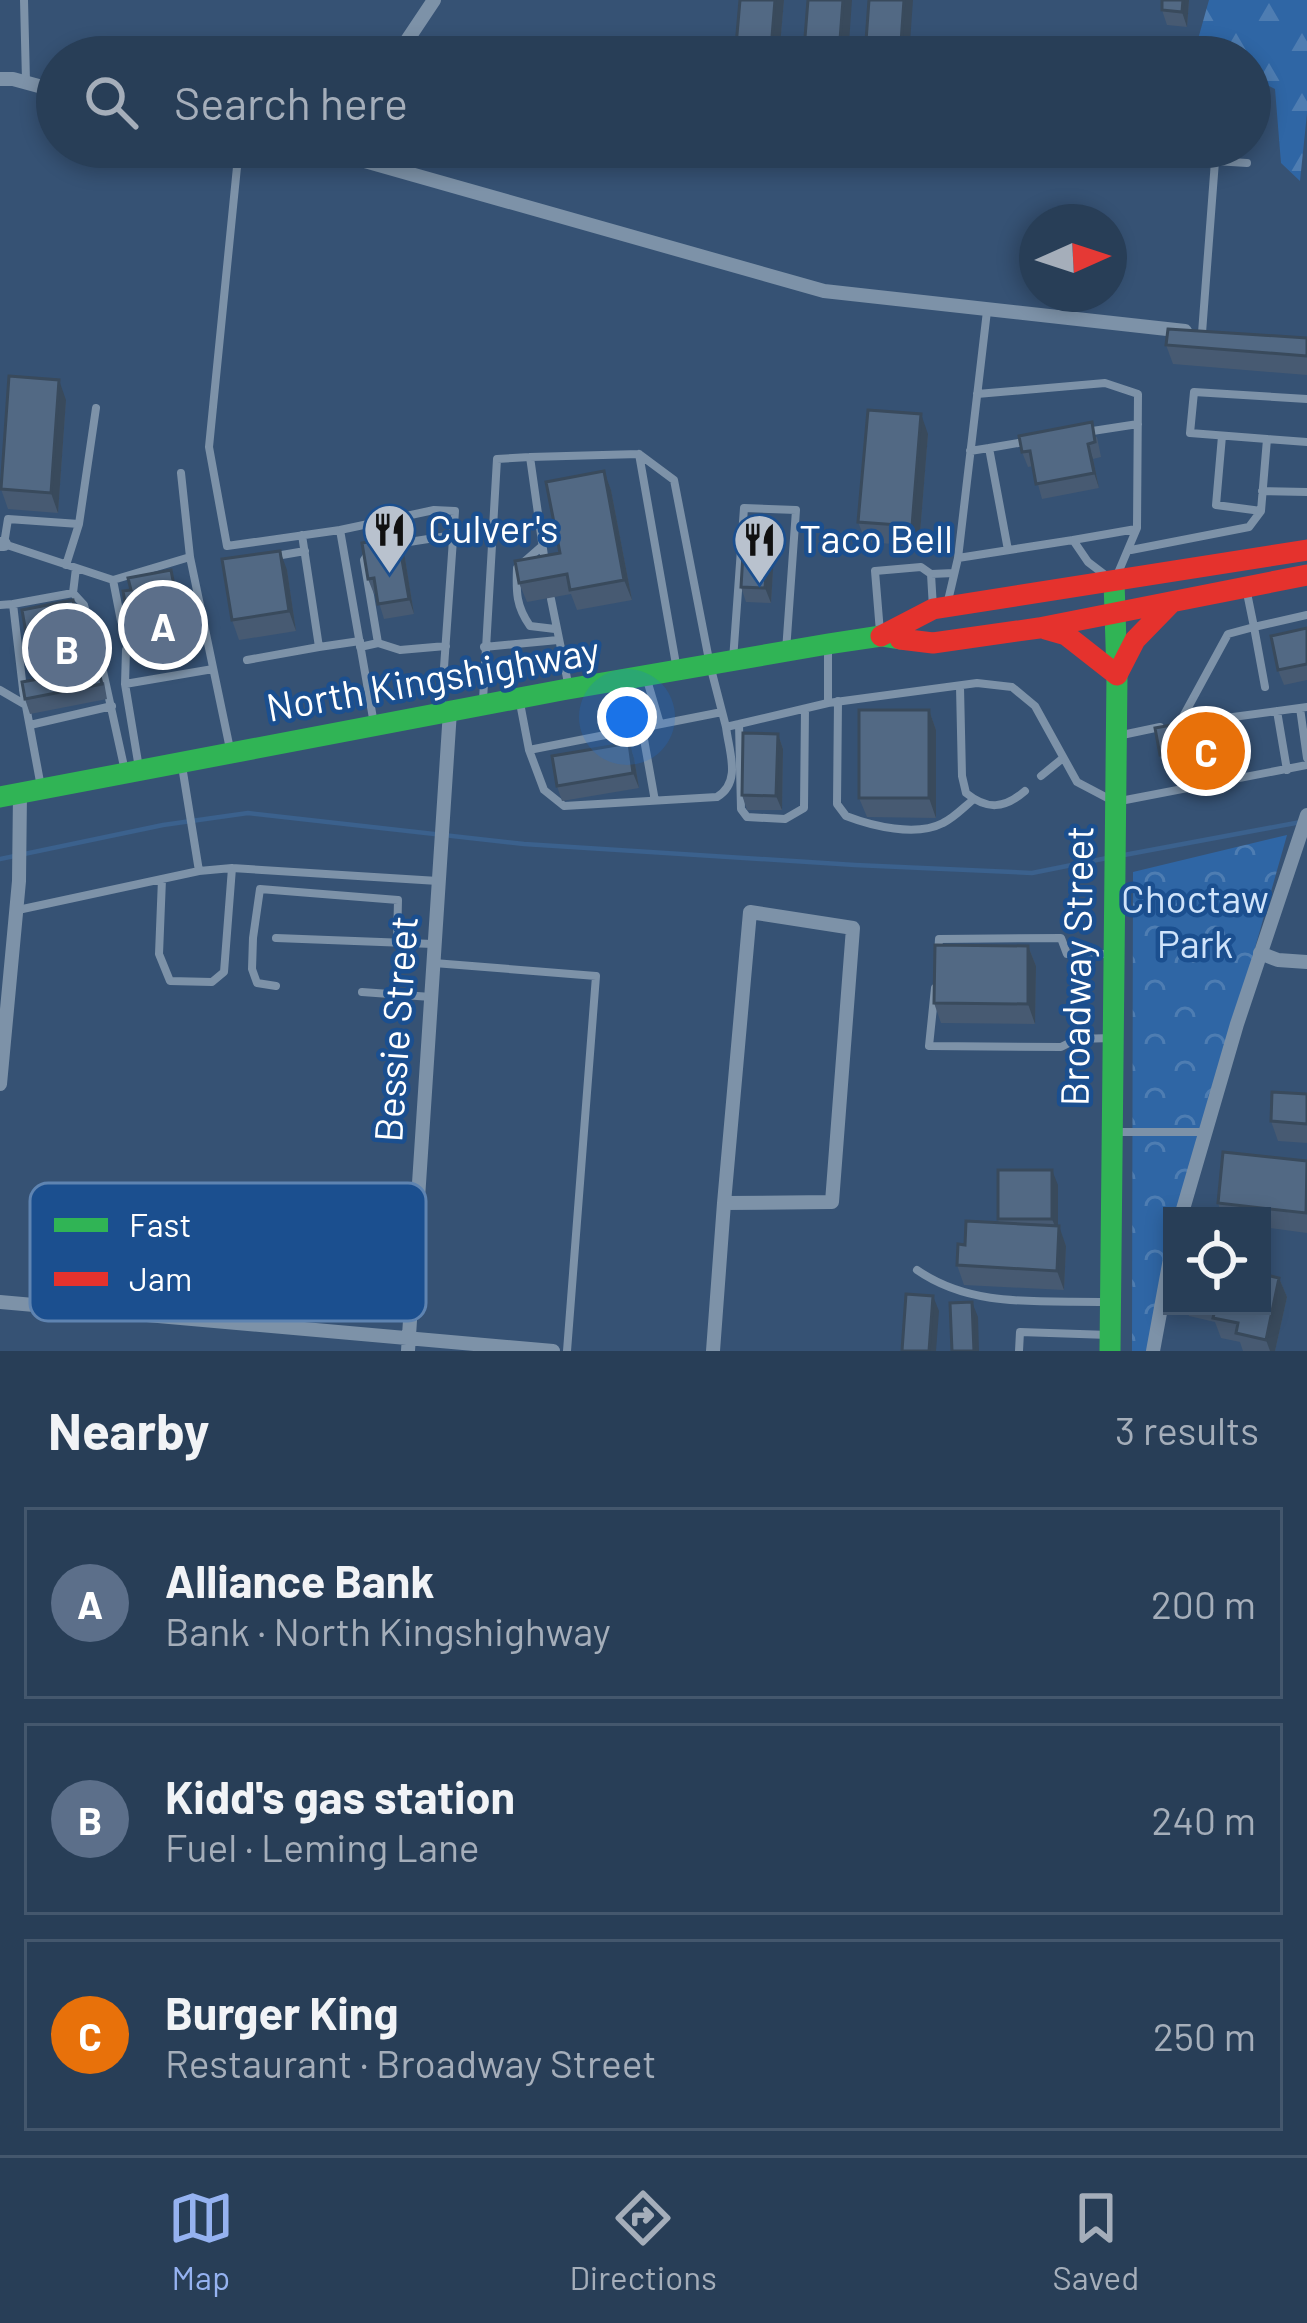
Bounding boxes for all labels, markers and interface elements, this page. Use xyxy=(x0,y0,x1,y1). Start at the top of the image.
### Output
search box xyxy=(36,36,1271,168)
icon: search xyxy=(78,69,144,135)
text: Search here xyxy=(174,75,408,129)
north arrow xyxy=(1019,204,1127,312)
restaurant icon: Culver's xyxy=(361,501,417,575)
place label: Culver's xyxy=(428,504,558,551)
restaurant icon: Taco Bell xyxy=(732,511,788,585)
place label: Taco Bell xyxy=(799,514,953,561)
pin: A xyxy=(124,580,202,670)
pin: B xyxy=(28,603,106,693)
street label: North Kingshighway xyxy=(263,625,603,730)
your location xyxy=(597,687,657,747)
pin: C xyxy=(1167,706,1245,796)
street label: Broadway Street xyxy=(1050,825,1101,1107)
park label: Choctaw Park xyxy=(1121,874,1269,966)
street label: Bessie Street xyxy=(363,914,426,1144)
legend xyxy=(30,1183,426,1321)
text: Fast xyxy=(129,1204,191,1244)
map controls xyxy=(1163,1207,1271,1315)
button: locate xyxy=(1163,1207,1271,1315)
text: Jam xyxy=(129,1258,192,1298)
text: Nearby xyxy=(48,1399,209,1460)
text: 3 results xyxy=(1115,1406,1259,1453)
text: Alliance Bank xyxy=(165,1553,434,1607)
text: A xyxy=(77,1580,103,1627)
text: 200 m xyxy=(1151,1580,1256,1627)
text: Bank · North Kingshighway xyxy=(165,1607,611,1654)
text: Kidd's gas station xyxy=(165,1769,515,1823)
text: B xyxy=(78,1796,102,1843)
text: 240 m xyxy=(1152,1796,1256,1843)
text: Fuel · Leming Lane xyxy=(165,1823,479,1870)
text: Burger King xyxy=(165,1985,398,2039)
text: C xyxy=(78,2012,102,2059)
text: 250 m xyxy=(1153,2012,1256,2059)
text: Restaurant · Broadway Street xyxy=(165,2039,657,2086)
tab: Map xyxy=(168,2185,234,2297)
tab: Directions xyxy=(569,2185,717,2297)
tab: Saved xyxy=(1053,2185,1139,2297)

